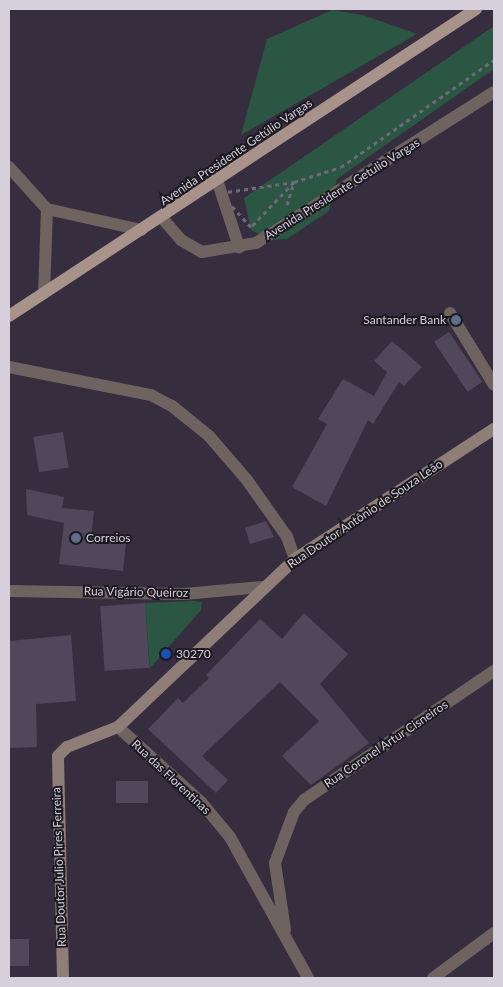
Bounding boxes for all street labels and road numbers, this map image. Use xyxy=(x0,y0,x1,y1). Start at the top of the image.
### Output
street label: Avenida Presidente Getúlio Vargas xyxy=(157,96,315,208)
street label: Avenida Presidente Getulio Vargas xyxy=(262,135,422,243)
street label: Rua Doutor Antônio de Souza Leão xyxy=(284,456,446,572)
street label: Rua Vigário Queiroz xyxy=(83,584,189,600)
street label: Rua Coronel Artur Cisneiros xyxy=(321,697,451,791)
street label: Rua das Florentinas xyxy=(129,737,213,817)
street label: Rua Doutor Julio Pires Ferreira xyxy=(49,787,69,947)

